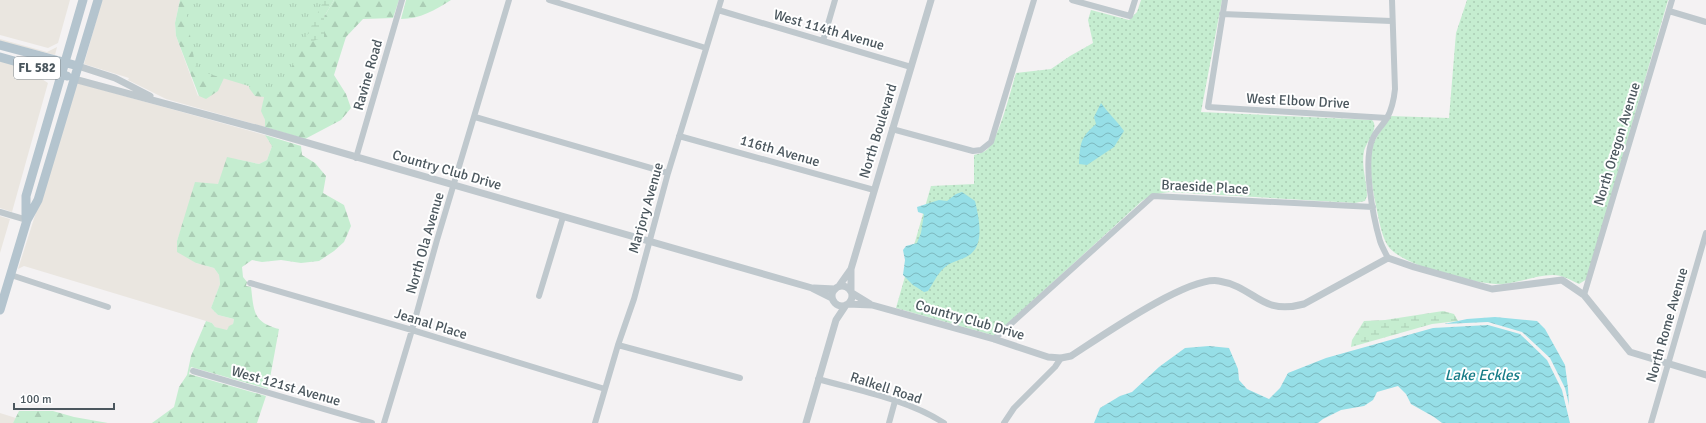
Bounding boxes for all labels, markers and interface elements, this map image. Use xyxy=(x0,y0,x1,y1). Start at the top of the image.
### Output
street label: West 114th Avenue xyxy=(772,6,886,54)
street label: Ravine Road xyxy=(350,38,386,112)
road number: FL 582 xyxy=(14,57,60,79)
street label: North Oregon Avenue xyxy=(1590,80,1644,208)
street label: North Boulevard xyxy=(856,82,900,180)
street label: West Elbow Drive xyxy=(1246,90,1350,112)
street label: 116th Avenue xyxy=(738,132,822,170)
street label: Country Club Drive xyxy=(390,146,504,194)
street label: Marjory Avenue xyxy=(625,161,667,255)
street label: Braeside Place xyxy=(1161,176,1249,198)
street label: North Ola Avenue xyxy=(402,190,448,296)
street label: North Rome Avenue xyxy=(1643,266,1691,384)
street label: Country Club Drive xyxy=(913,296,1027,344)
street label: Jeanal Place xyxy=(393,305,469,343)
street label: West 121st Avenue xyxy=(229,362,343,410)
water label: Lake Eckles xyxy=(1445,366,1521,384)
street label: Ralkell Road xyxy=(848,368,924,408)
scale bar xyxy=(14,385,114,411)
text: 100 m xyxy=(20,392,52,407)

